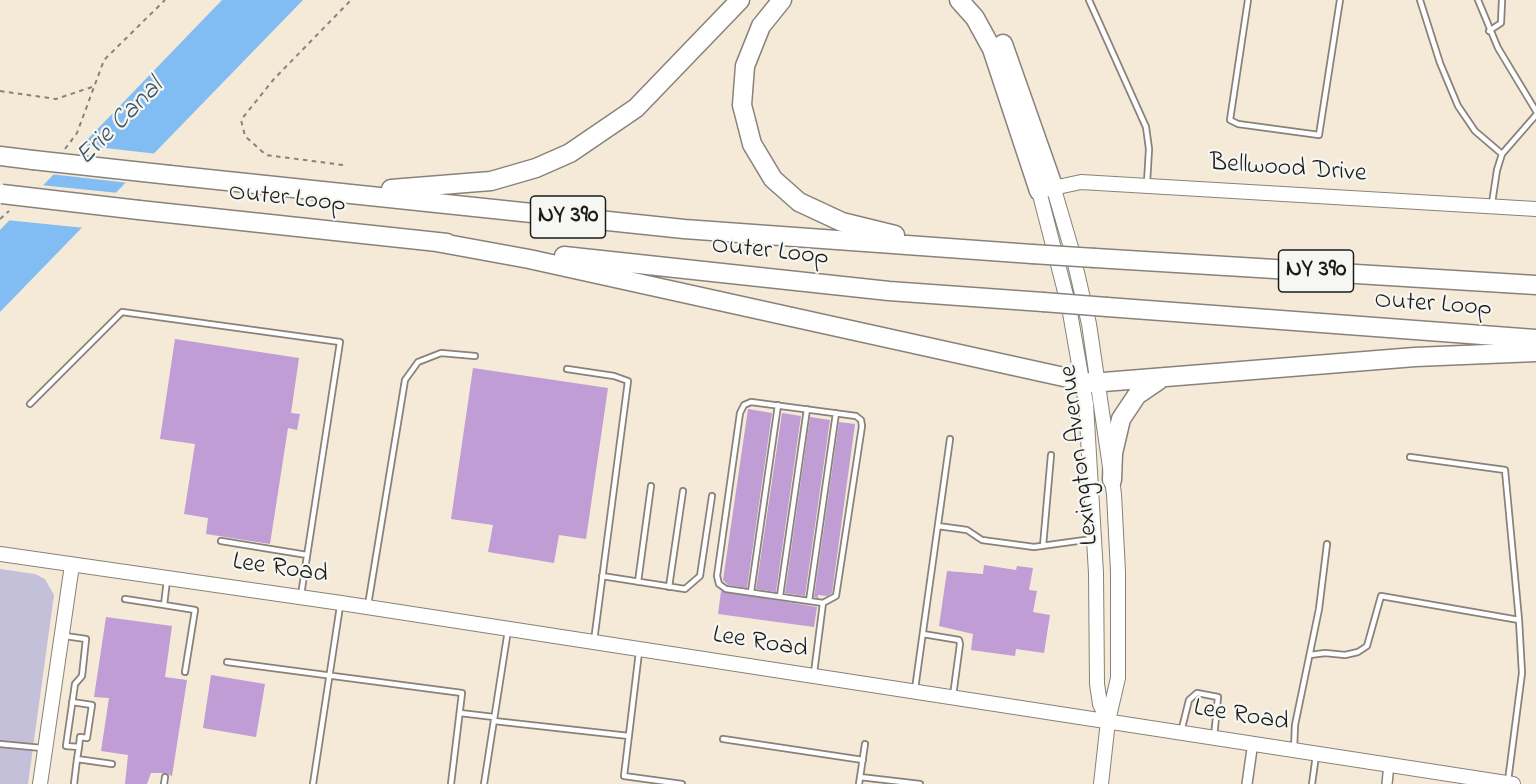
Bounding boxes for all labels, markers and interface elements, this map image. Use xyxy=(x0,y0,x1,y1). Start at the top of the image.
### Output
water label: Erie Canal xyxy=(71,73,171,173)
street label: Bellwood Drive xyxy=(1209,149,1367,191)
street label: Outer Loop xyxy=(227,178,347,222)
road number: NY 390 xyxy=(530,196,606,238)
street label: Outer Loop xyxy=(710,231,830,275)
road number: NY 390 xyxy=(1278,250,1354,292)
street label: Outer Loop xyxy=(1373,286,1493,326)
street label: Lexington Avenue xyxy=(1054,363,1108,547)
street label: Lee Road xyxy=(230,548,330,592)
street label: Lee Road xyxy=(710,621,810,667)
street label: Lee Road xyxy=(1191,694,1291,740)

